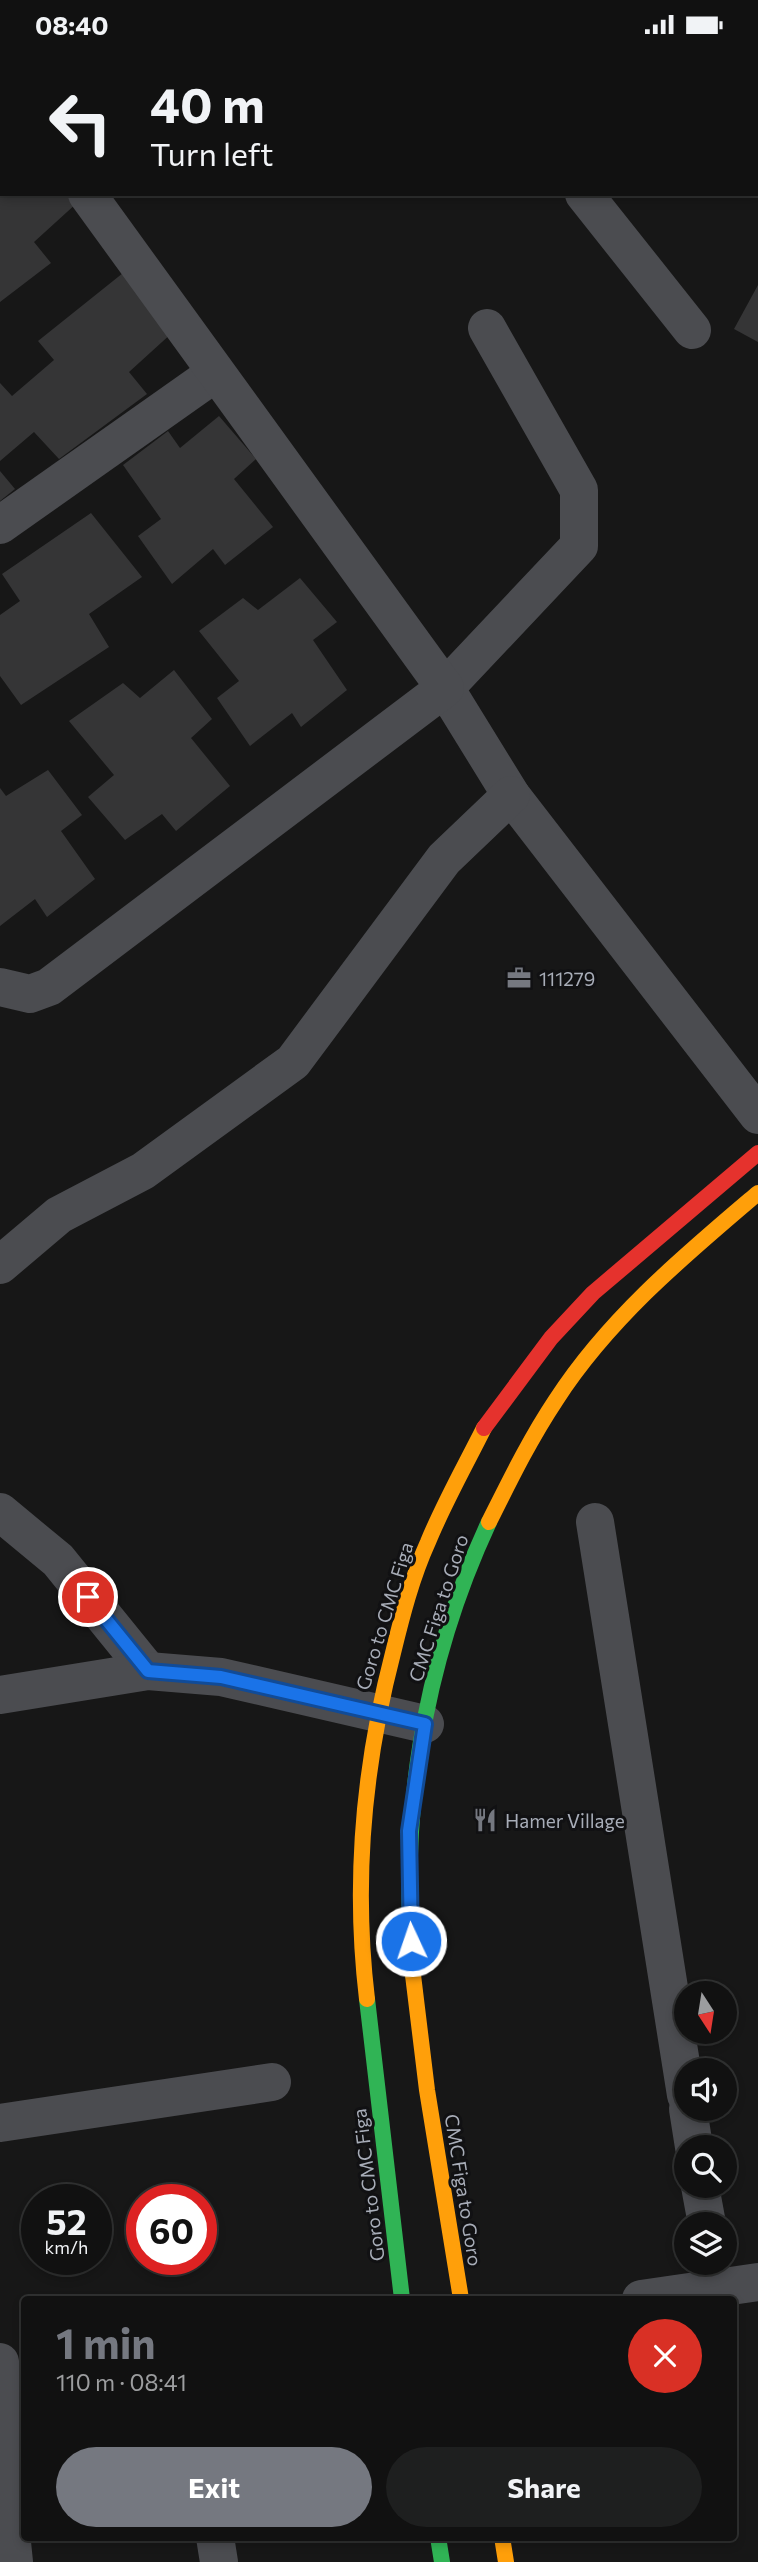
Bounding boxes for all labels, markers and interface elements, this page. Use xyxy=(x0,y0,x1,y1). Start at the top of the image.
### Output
text: 08:40 xyxy=(35,9,108,40)
text: 40 m xyxy=(150,73,265,133)
icon: left xyxy=(35,77,126,168)
text: Turn left xyxy=(150,133,274,173)
office icon: 111279 xyxy=(505,964,533,992)
place label: 111279 xyxy=(539,967,595,990)
street label: CMC Figa to Goro xyxy=(403,1531,473,1685)
street label: Goro to CMC Figa xyxy=(351,1539,417,1693)
pin xyxy=(58,1567,118,1627)
icon: arrive xyxy=(69,1578,107,1616)
restaurant icon: Hamer Village xyxy=(471,1806,499,1834)
place label: Hamer Village xyxy=(505,1809,625,1832)
position arrow xyxy=(374,1904,448,1978)
north arrow xyxy=(674,1981,737,2044)
map controls xyxy=(674,1981,737,2275)
button: sound xyxy=(674,2058,737,2121)
street label: Goro to CMC Figa xyxy=(347,2107,389,2263)
street label: CMC Figa to Goro xyxy=(441,2112,487,2268)
button: search xyxy=(674,2135,737,2198)
speed limit sign: 60 xyxy=(126,2184,217,2275)
text: 52 xyxy=(46,2199,87,2242)
button: layers xyxy=(674,2212,737,2275)
text: km/h xyxy=(45,2236,88,2258)
text: 1 min xyxy=(56,2316,156,2368)
button: close xyxy=(628,2319,702,2393)
text: 110 m · 08:41 xyxy=(56,2368,187,2396)
button: Exit xyxy=(56,2447,372,2527)
button: Share xyxy=(386,2447,702,2527)

